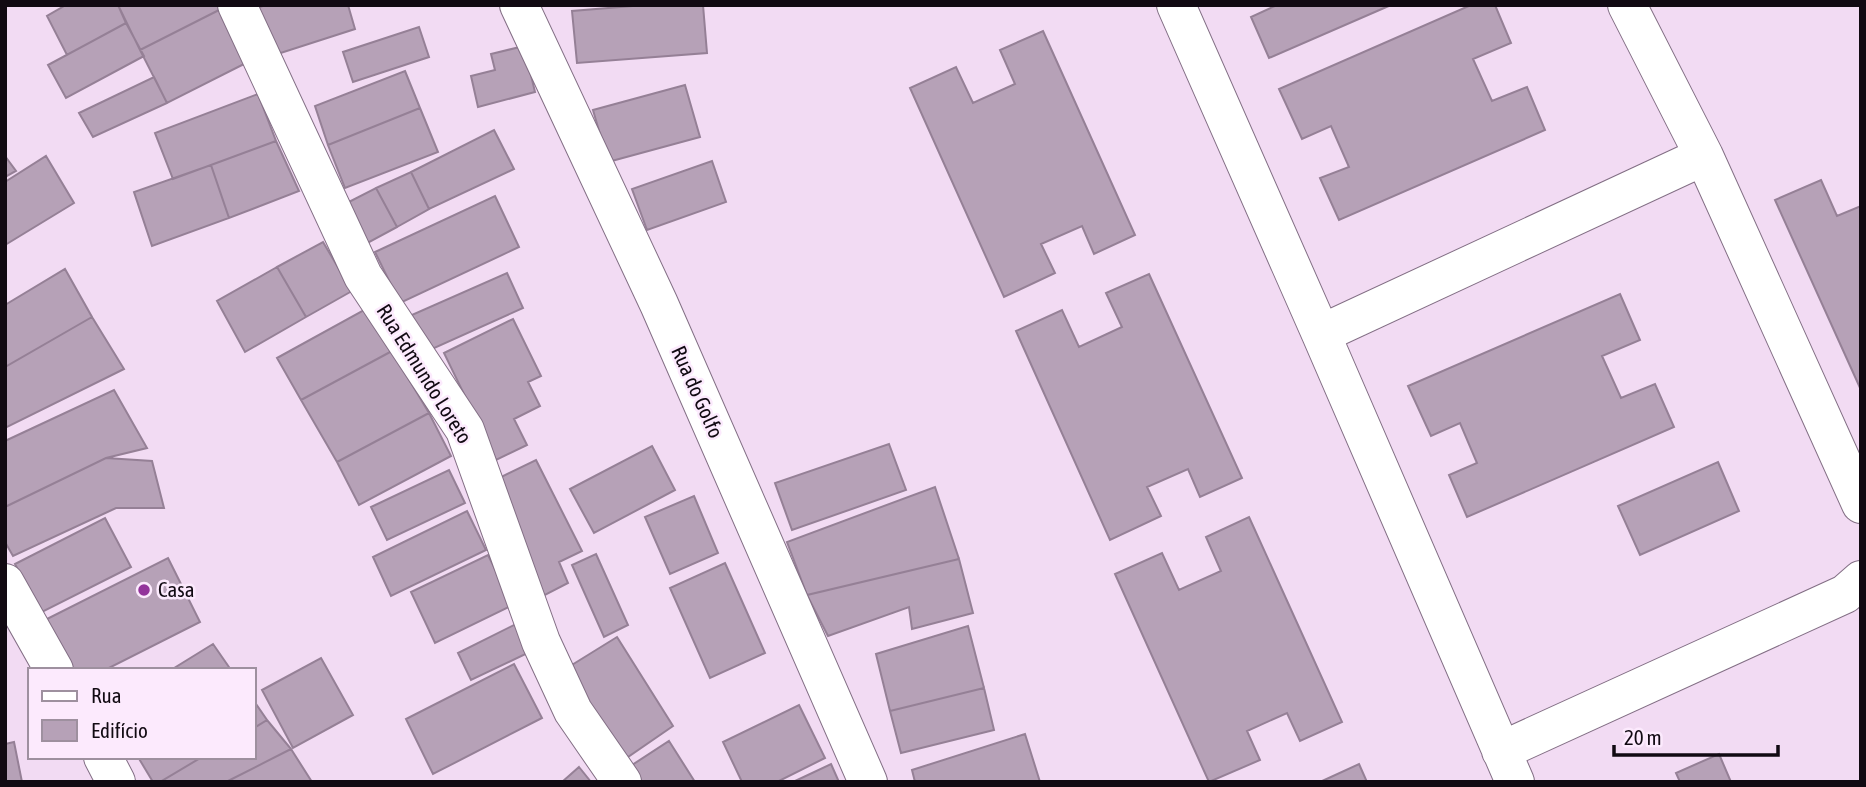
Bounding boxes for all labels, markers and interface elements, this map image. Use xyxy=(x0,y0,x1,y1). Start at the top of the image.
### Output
street label: Rua Edmundo Loreto xyxy=(372,299,477,448)
street label: Rua do Golfo xyxy=(667,342,729,441)
place label: Casa xyxy=(158,577,194,601)
marker: Casa xyxy=(136,582,152,598)
legend xyxy=(28,668,256,759)
text: Rua xyxy=(91,683,121,707)
scale bar xyxy=(1614,714,1778,758)
text: Edifício xyxy=(91,718,148,742)
text: 20 m xyxy=(1624,725,1662,749)

